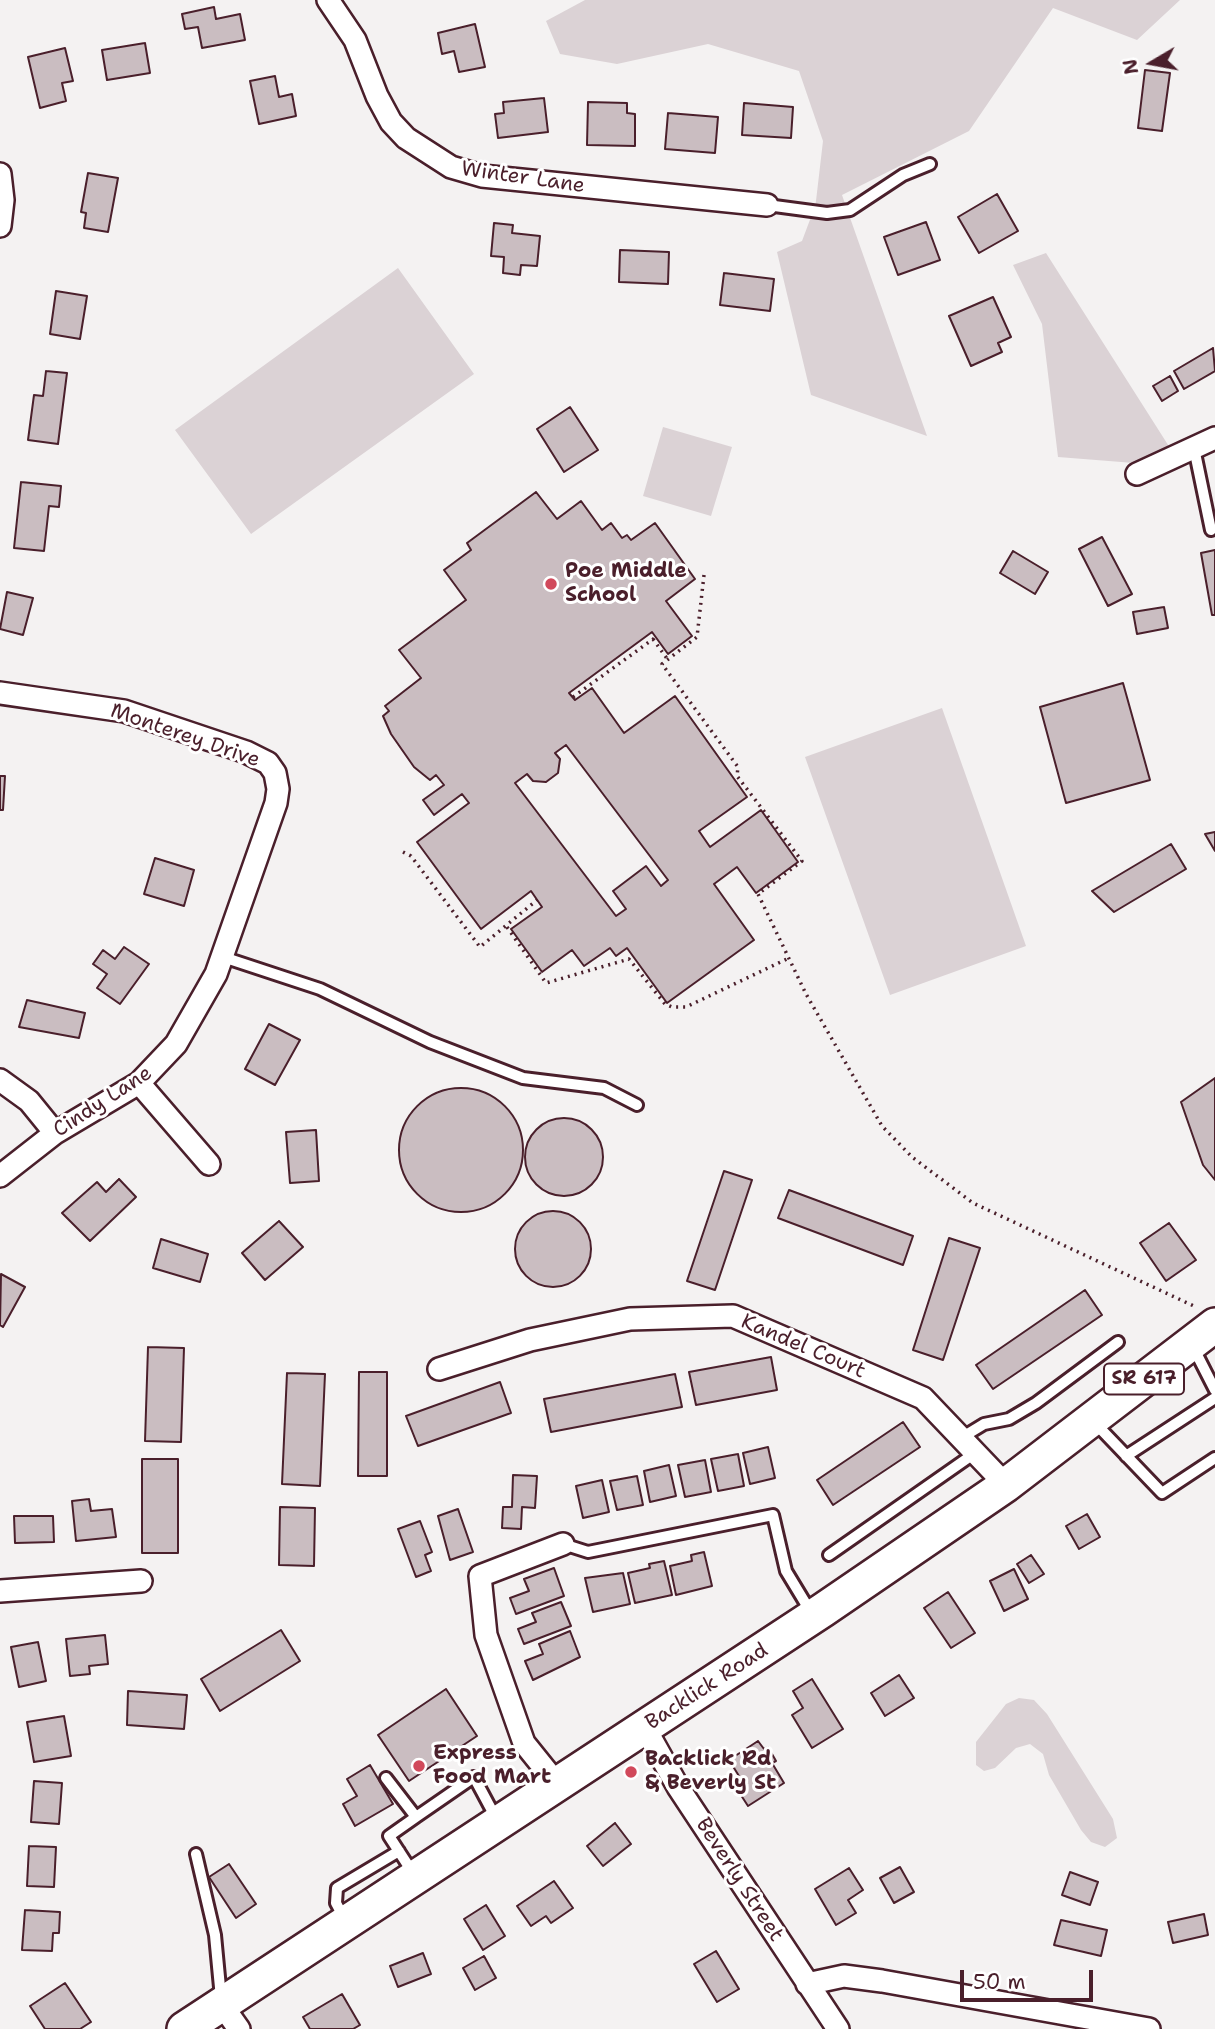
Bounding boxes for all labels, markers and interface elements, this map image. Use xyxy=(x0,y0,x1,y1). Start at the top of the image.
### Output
north arrow xyxy=(1117,28,1187,98)
text: N xyxy=(1117,57,1144,76)
street label: Winter Lane xyxy=(460,157,586,199)
place label: Poe Middle School xyxy=(565,559,687,609)
marker: Poe Middle School xyxy=(543,576,559,592)
street label: Monterey Drive xyxy=(107,699,263,773)
street label: Cindy Lane xyxy=(49,1061,157,1143)
street label: Kandel Court xyxy=(737,1309,869,1385)
road number: SR 617 xyxy=(1104,1364,1184,1394)
street label: Backlick Road xyxy=(641,1638,773,1736)
place label: Express Food Mart xyxy=(433,1741,551,1791)
place label: Backlick Rd & Beverly St xyxy=(645,1747,776,1797)
marker: Express Food Mart xyxy=(411,1758,427,1774)
marker: Backlick Rd & Beverly St xyxy=(623,1764,639,1780)
street label: Beverly Street xyxy=(690,1813,788,1947)
scale bar xyxy=(963,1955,1096,1999)
text: 50 m xyxy=(973,1968,1026,1996)

